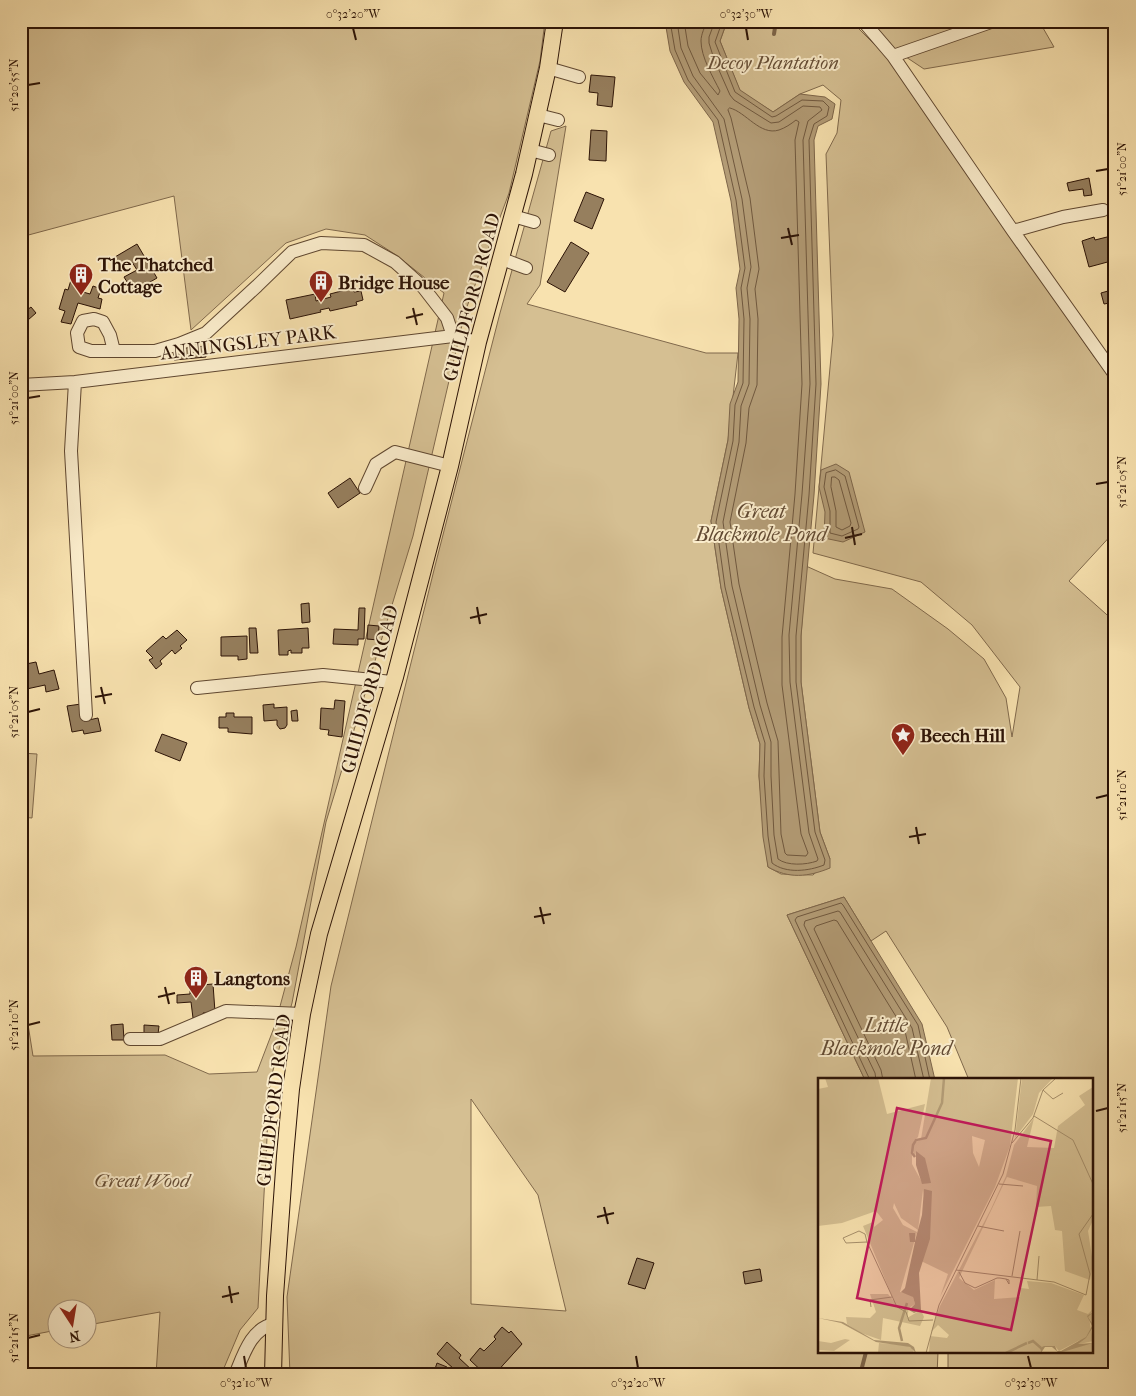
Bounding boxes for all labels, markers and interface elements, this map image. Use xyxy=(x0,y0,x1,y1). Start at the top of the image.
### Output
text: 0°32'20"W xyxy=(326,7,381,21)
text: 0°32'30"W xyxy=(720,7,774,21)
park label: Decoy Plantation xyxy=(705,52,839,74)
text: 51°20'55"N xyxy=(7,58,21,112)
text: 51°21'00"N xyxy=(1115,142,1129,196)
street label: GUILDFORD ROAD xyxy=(439,211,505,384)
place label: The Thatched Cottage xyxy=(97,254,214,298)
building icon: The Thatched Cottage xyxy=(68,262,94,296)
building icon: Bridge House xyxy=(308,269,334,303)
place label: Bridge House xyxy=(338,272,450,294)
street label: ANNINGSLEY PARK xyxy=(158,321,338,365)
text: 51°21'00"N xyxy=(7,371,21,425)
text: 51°21'05"N xyxy=(1115,456,1129,508)
water label: Great Blackmole Pond xyxy=(694,500,829,546)
street label: GUILDFORD ROAD xyxy=(337,603,403,776)
text: 51°21'05"N xyxy=(7,686,21,738)
place icon: Beech Hill xyxy=(890,722,916,756)
place label: Beech Hill xyxy=(920,725,1006,747)
text: 51°21'10"N xyxy=(1115,769,1129,821)
building icon: Langtons xyxy=(183,965,209,999)
place label: Langtons xyxy=(214,968,290,990)
text: 51°21'10"N xyxy=(7,999,21,1051)
street label: GUILDFORD ROAD xyxy=(253,1013,295,1188)
water label: Little Blackmole Pond xyxy=(819,1014,954,1060)
inset map xyxy=(818,1078,1094,1354)
text: 51°21'15"N xyxy=(1115,1083,1129,1133)
park label: Great Wood xyxy=(94,1170,192,1192)
north arrow xyxy=(48,1298,98,1348)
text: 51°21'15"N xyxy=(7,1313,21,1363)
text: N xyxy=(67,1327,82,1346)
text: 0°32'10"W xyxy=(220,1376,273,1390)
text: 0°32'20"W xyxy=(611,1376,666,1390)
text: 0°32'30"W xyxy=(1005,1376,1059,1390)

